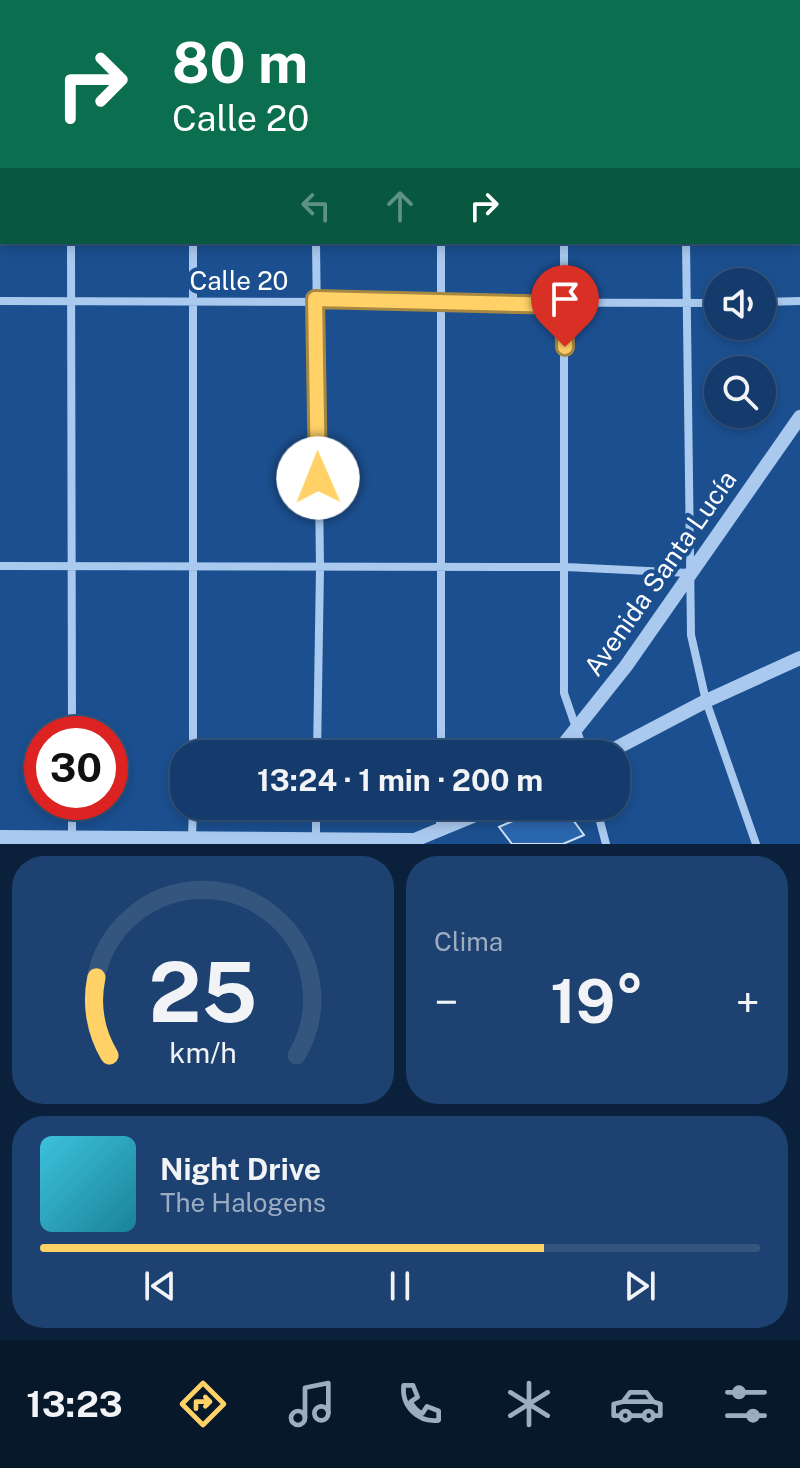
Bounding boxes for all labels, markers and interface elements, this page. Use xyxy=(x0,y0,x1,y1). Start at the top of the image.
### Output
text: 80 m xyxy=(172,30,308,96)
icon: right xyxy=(40,32,144,136)
text: Calle 20 xyxy=(172,97,309,139)
icon: left xyxy=(294,184,338,228)
icon: ahead xyxy=(378,184,422,228)
icon: right xyxy=(462,184,506,228)
street label: Calle 20 xyxy=(189,265,289,296)
pin xyxy=(531,265,599,347)
map controls xyxy=(704,268,776,428)
button: sound xyxy=(704,268,776,340)
icon: arrive xyxy=(543,277,587,321)
button: search xyxy=(704,356,776,428)
position arrow xyxy=(276,436,360,520)
street label: Avenida Santa Lucía xyxy=(577,464,743,682)
speed limit sign: 30 xyxy=(24,716,128,820)
text: 13:24 · 1 min · 200 m xyxy=(257,762,543,798)
text: Clima xyxy=(434,926,503,957)
text: 25 xyxy=(149,943,257,1041)
text: 19° xyxy=(550,966,644,1037)
text: − xyxy=(434,976,458,1028)
text: + xyxy=(736,976,760,1028)
text: km/h xyxy=(169,1036,237,1069)
text: Night Drive xyxy=(160,1151,321,1187)
text: The Halogens xyxy=(160,1187,326,1218)
icon: previous xyxy=(138,1264,182,1308)
icon: pause xyxy=(378,1264,422,1308)
icon: next xyxy=(618,1264,662,1308)
icon: directions xyxy=(175,1376,231,1432)
icon: music xyxy=(284,1376,340,1432)
icon: phone xyxy=(392,1376,448,1432)
icon: climate xyxy=(501,1376,557,1432)
icon: car xyxy=(609,1376,665,1432)
icon: filters xyxy=(718,1376,774,1432)
text: 13:23 xyxy=(26,1383,123,1425)

